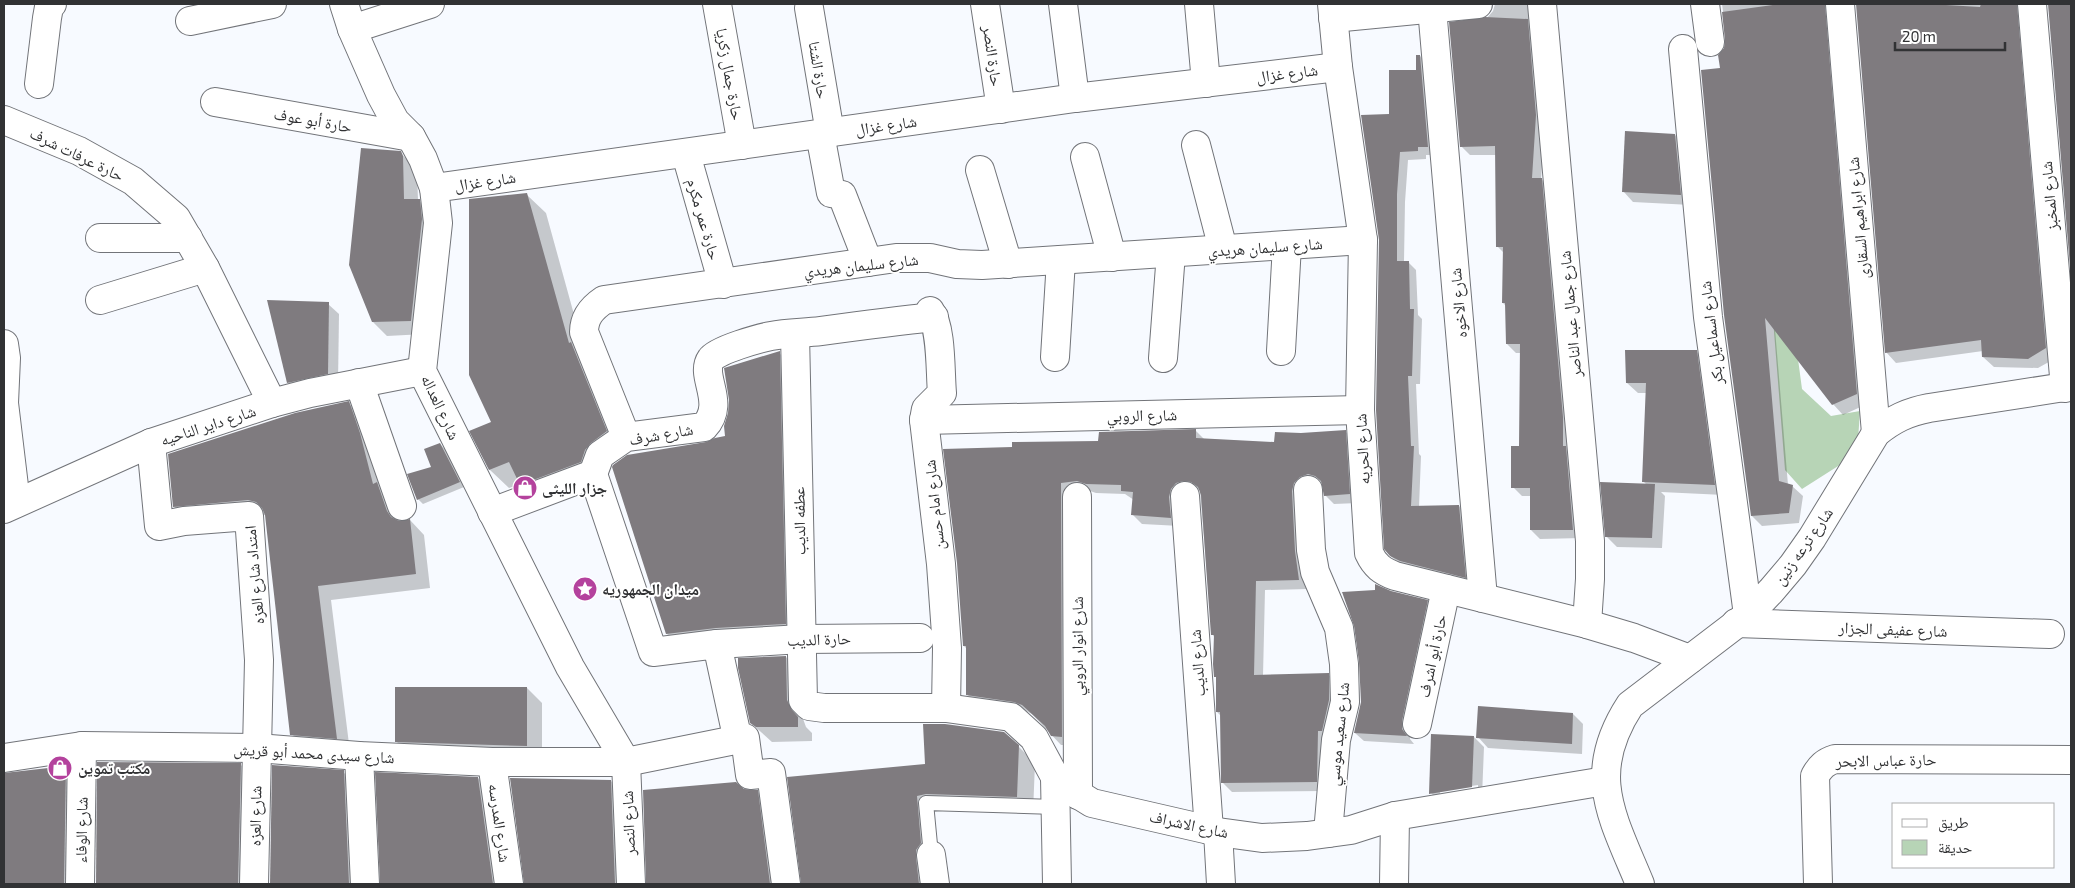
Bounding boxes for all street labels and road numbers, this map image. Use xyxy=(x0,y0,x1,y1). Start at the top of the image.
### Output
street label: حارة النصر xyxy=(979,23,1007,88)
street label: حارة جمال زكريا xyxy=(711,26,748,122)
street label: حارة الشتا xyxy=(805,40,833,100)
street label: شارع غزال xyxy=(1255,59,1319,88)
street label: حارة أبو عوف xyxy=(272,103,354,137)
street label: شارع غزال xyxy=(854,111,918,140)
street label: حارة عرفات شرف xyxy=(27,123,127,185)
street label: شارع ابراهيم السقارى xyxy=(1843,156,1874,280)
street label: شارع المخبز xyxy=(2036,160,2063,233)
street label: شارع غزال xyxy=(453,167,517,196)
street label: حارة عمر مكرم xyxy=(682,176,725,262)
street label: شارع سليمان هريدي xyxy=(1207,233,1323,264)
street label: شارع سليمان هريدي xyxy=(803,249,920,284)
street label: شارع جمال عبد الناصر xyxy=(1555,250,1587,379)
street label: شارع الاخوه xyxy=(1445,267,1472,339)
street label: شارع اسماعيل بكر xyxy=(1695,280,1728,387)
street label: شارع العداله xyxy=(416,371,465,443)
street label: شارع داير الناحيه xyxy=(158,400,258,451)
street label: شارع الروبي xyxy=(1107,404,1177,429)
street label: شارع الحريه xyxy=(1350,413,1375,485)
street label: شارع شرف xyxy=(627,419,695,450)
street label: شارع امام حسن xyxy=(919,459,950,551)
street label: عطفه الديب xyxy=(788,487,809,555)
street label: شارع ترعه زنين xyxy=(1769,503,1838,589)
street label: امتداد شارع العزه xyxy=(240,525,269,625)
street label: شارع انوار الروبي xyxy=(1067,596,1090,696)
street label: حارة أبو اشرف xyxy=(1413,613,1451,699)
street label: شارع عفيفى الجزار xyxy=(1837,617,1948,642)
street label: حارة الديب xyxy=(787,628,851,650)
street label: شارع الديب xyxy=(1185,629,1210,697)
street label: شارع سعيد موسي xyxy=(1323,681,1356,787)
street label: شارع سيدى محمد أبو قريش xyxy=(233,739,395,768)
street label: حارة عباس الابحر xyxy=(1834,749,1937,772)
street label: شارع المدرسه xyxy=(484,782,515,864)
street label: شارع العزه xyxy=(244,785,267,847)
street label: شارع النصر xyxy=(617,790,640,857)
street label: شارع الوفاء xyxy=(70,797,93,863)
street label: شارع الاشراف xyxy=(1147,806,1230,843)

